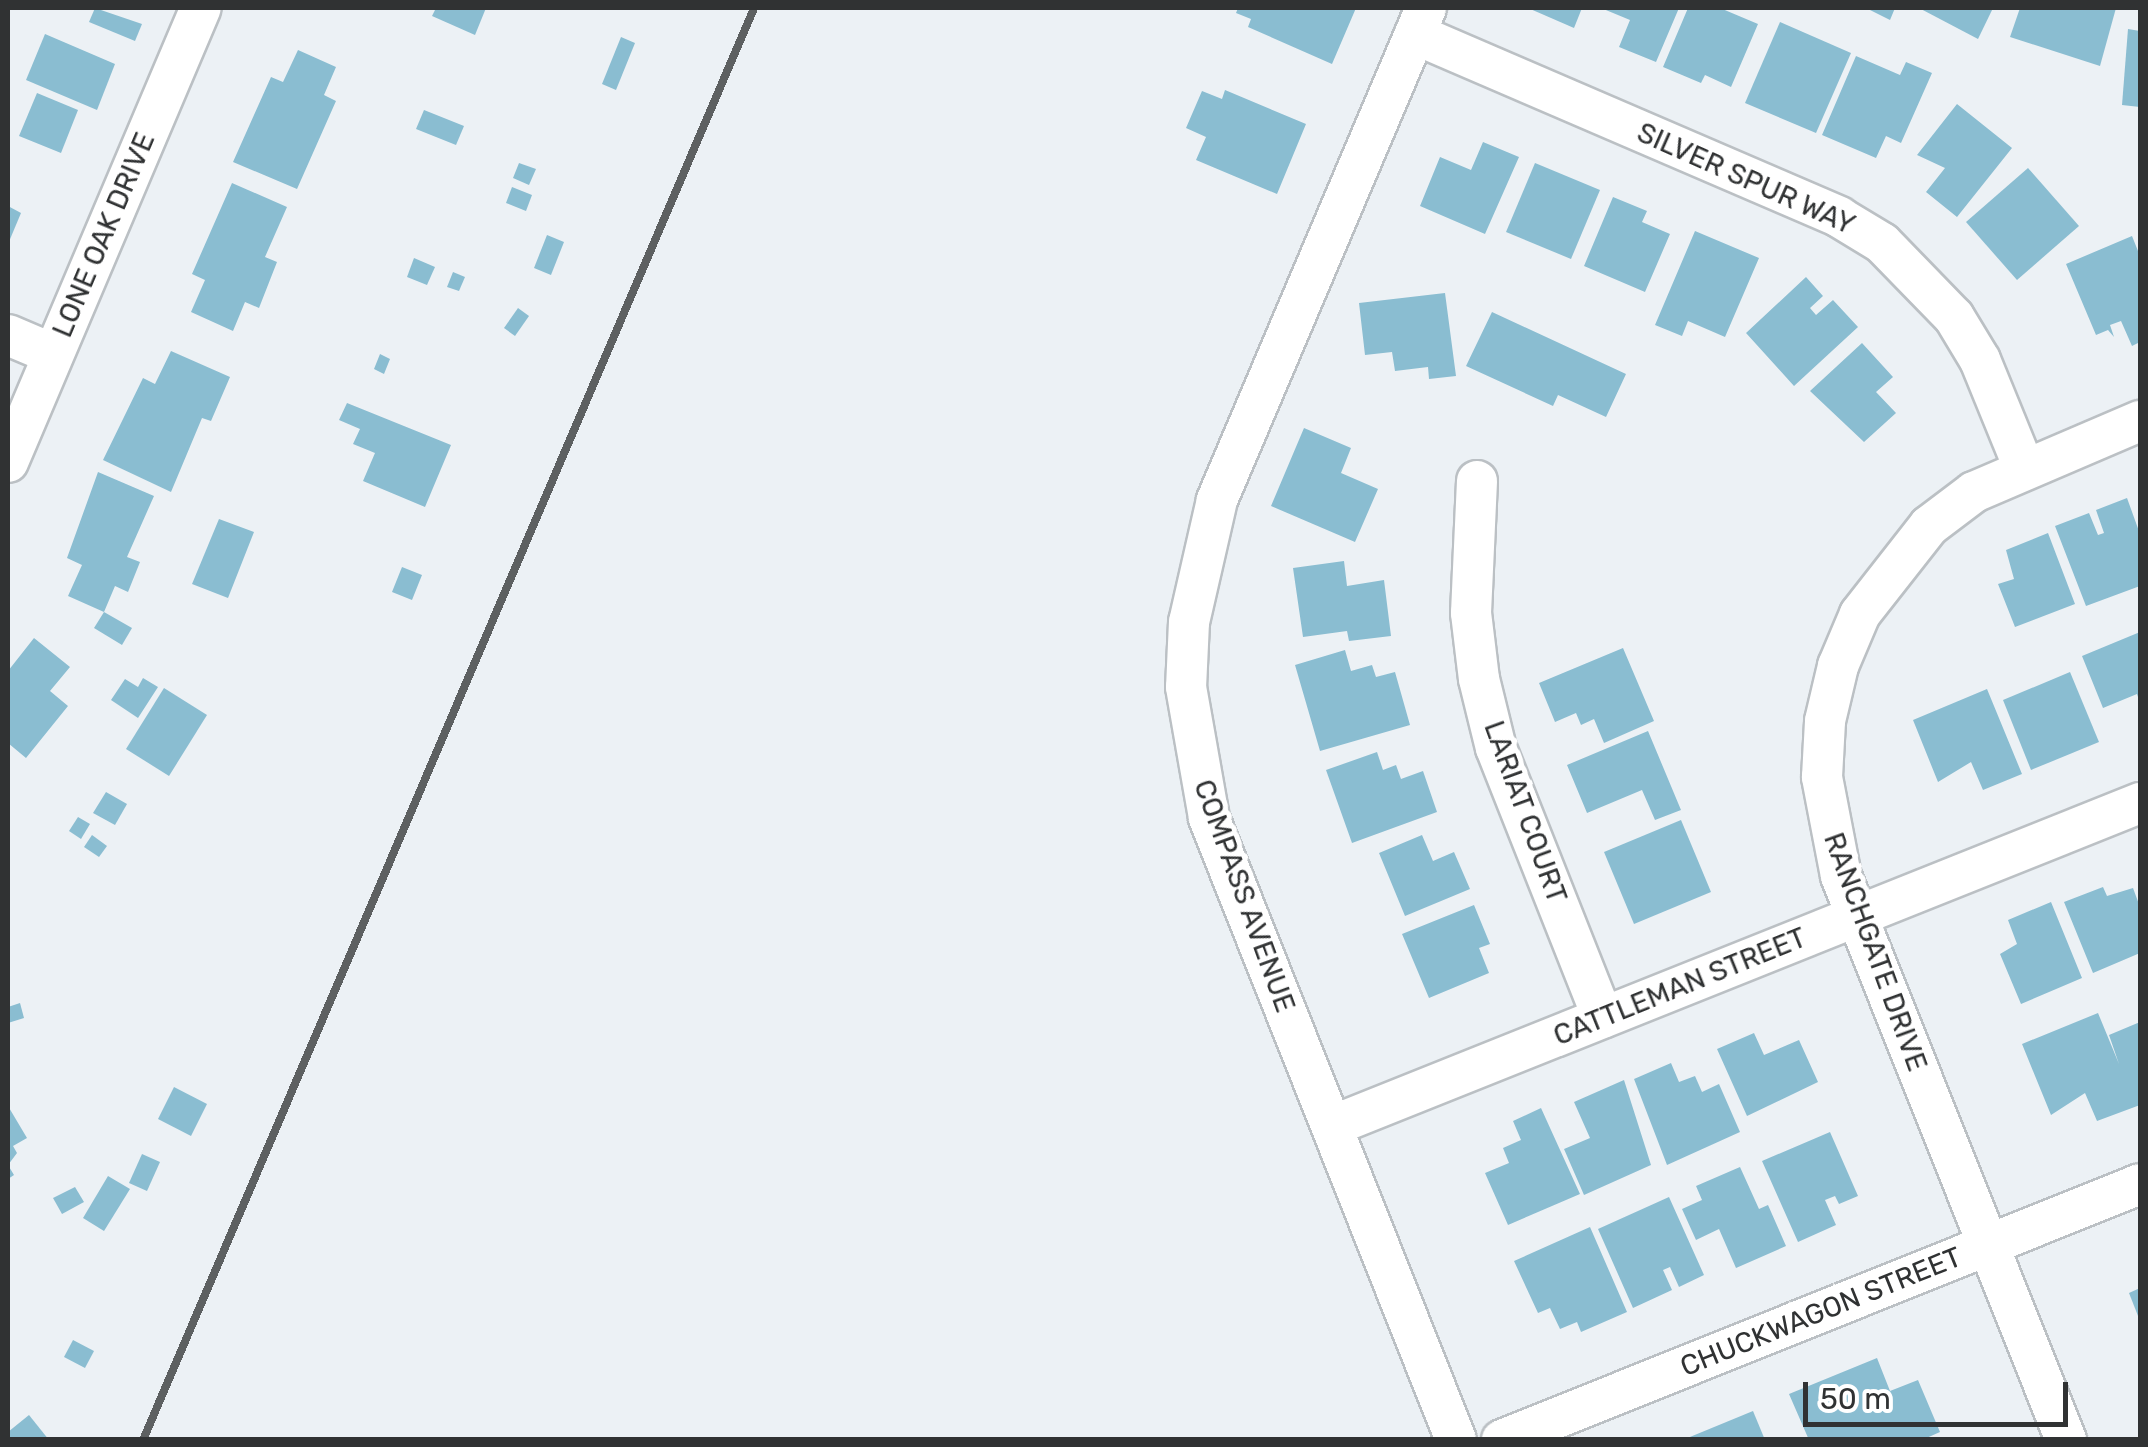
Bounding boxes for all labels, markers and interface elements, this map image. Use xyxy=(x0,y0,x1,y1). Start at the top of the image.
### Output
street label: SILVER SPUR WAY xyxy=(1632,116,1860,242)
street label: LONE OAK DRIVE xyxy=(46,127,162,343)
street label: LARIAT COURT xyxy=(1476,716,1574,908)
street label: COMPASS AVENUE xyxy=(1186,775,1302,1017)
street label: RANCHGATE DRIVE xyxy=(1816,828,1934,1076)
street label: CATTLEMAN STREET xyxy=(1549,921,1811,1053)
street label: CHUCKWAGON STREET xyxy=(1676,1240,1966,1384)
scale bar xyxy=(1808,1362,2073,1424)
text: 50 m xyxy=(1820,1381,1891,1417)

